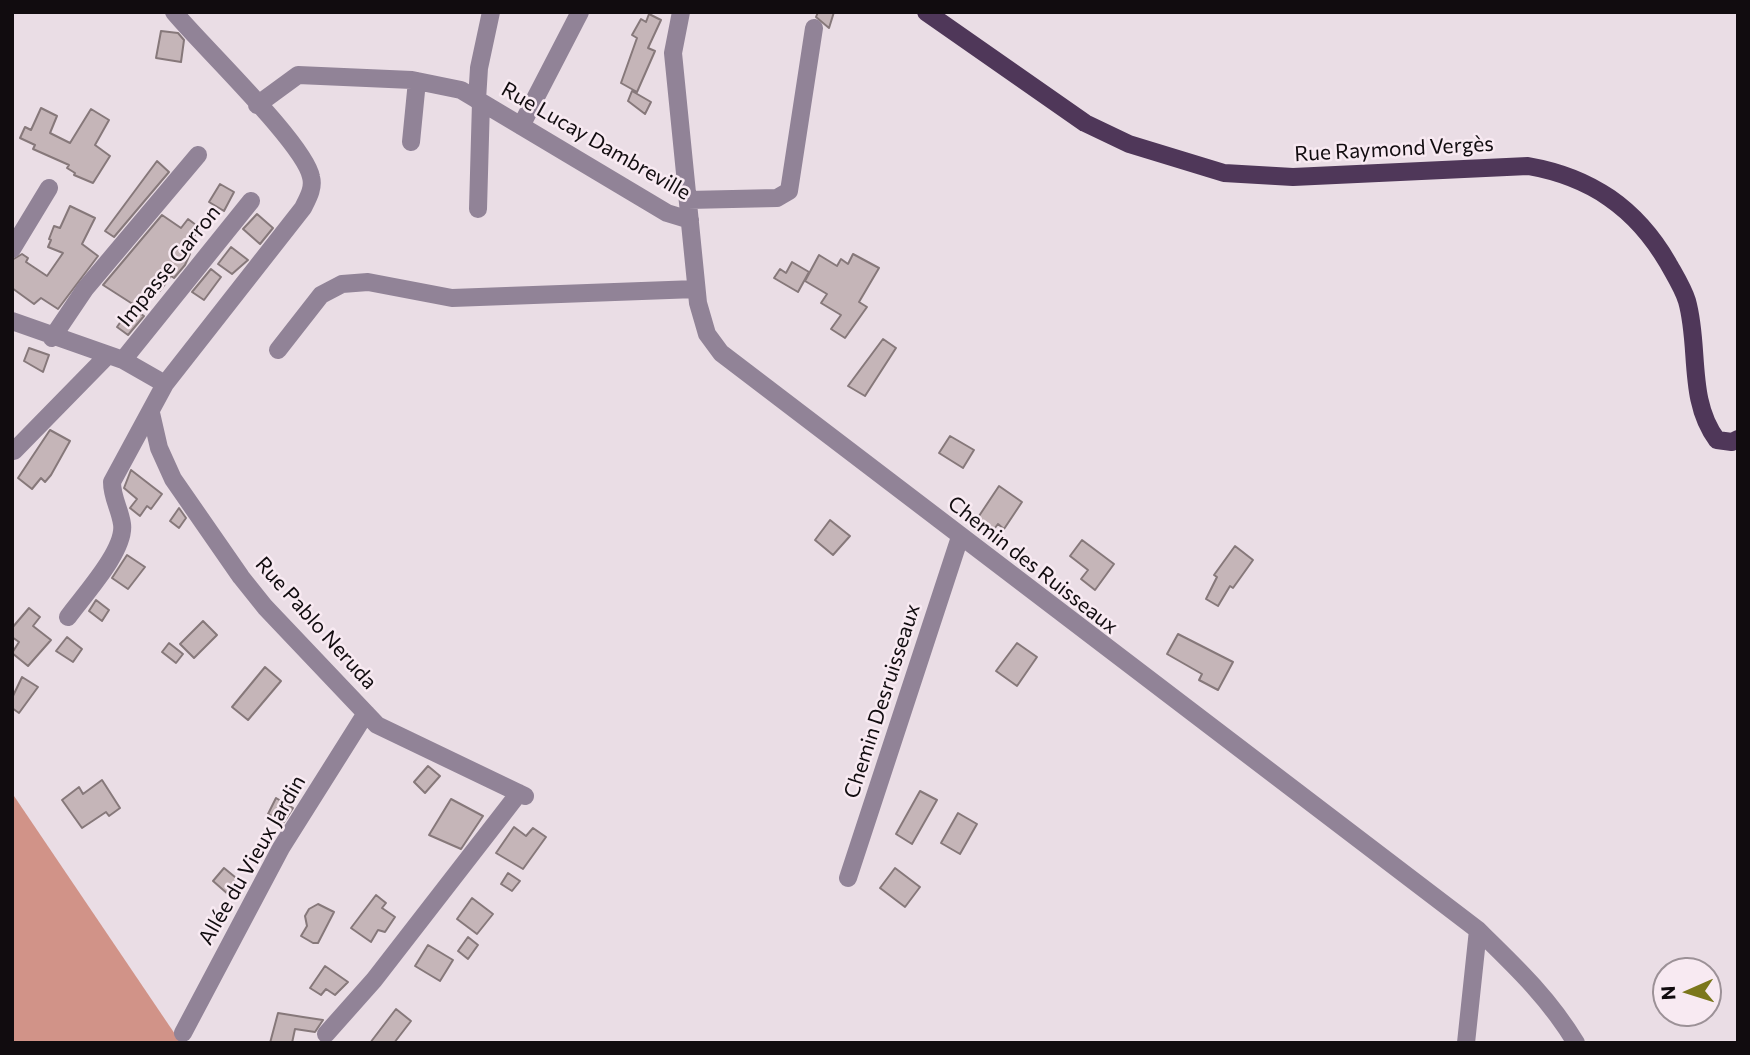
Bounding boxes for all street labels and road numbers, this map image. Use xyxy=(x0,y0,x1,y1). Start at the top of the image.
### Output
street label: Rue Lucay Dambreville xyxy=(497,76,695,206)
street label: Rue Raymond Vergès xyxy=(1294,131,1494,167)
street label: Impasse Garron xyxy=(112,200,226,332)
street label: Chemin des Ruisseaux xyxy=(943,491,1123,639)
street label: Rue Pablo Neruda xyxy=(250,552,382,694)
street label: Chemin Desruisseaux xyxy=(839,601,925,801)
street label: Allée du Vieux Jardin xyxy=(193,771,311,949)

